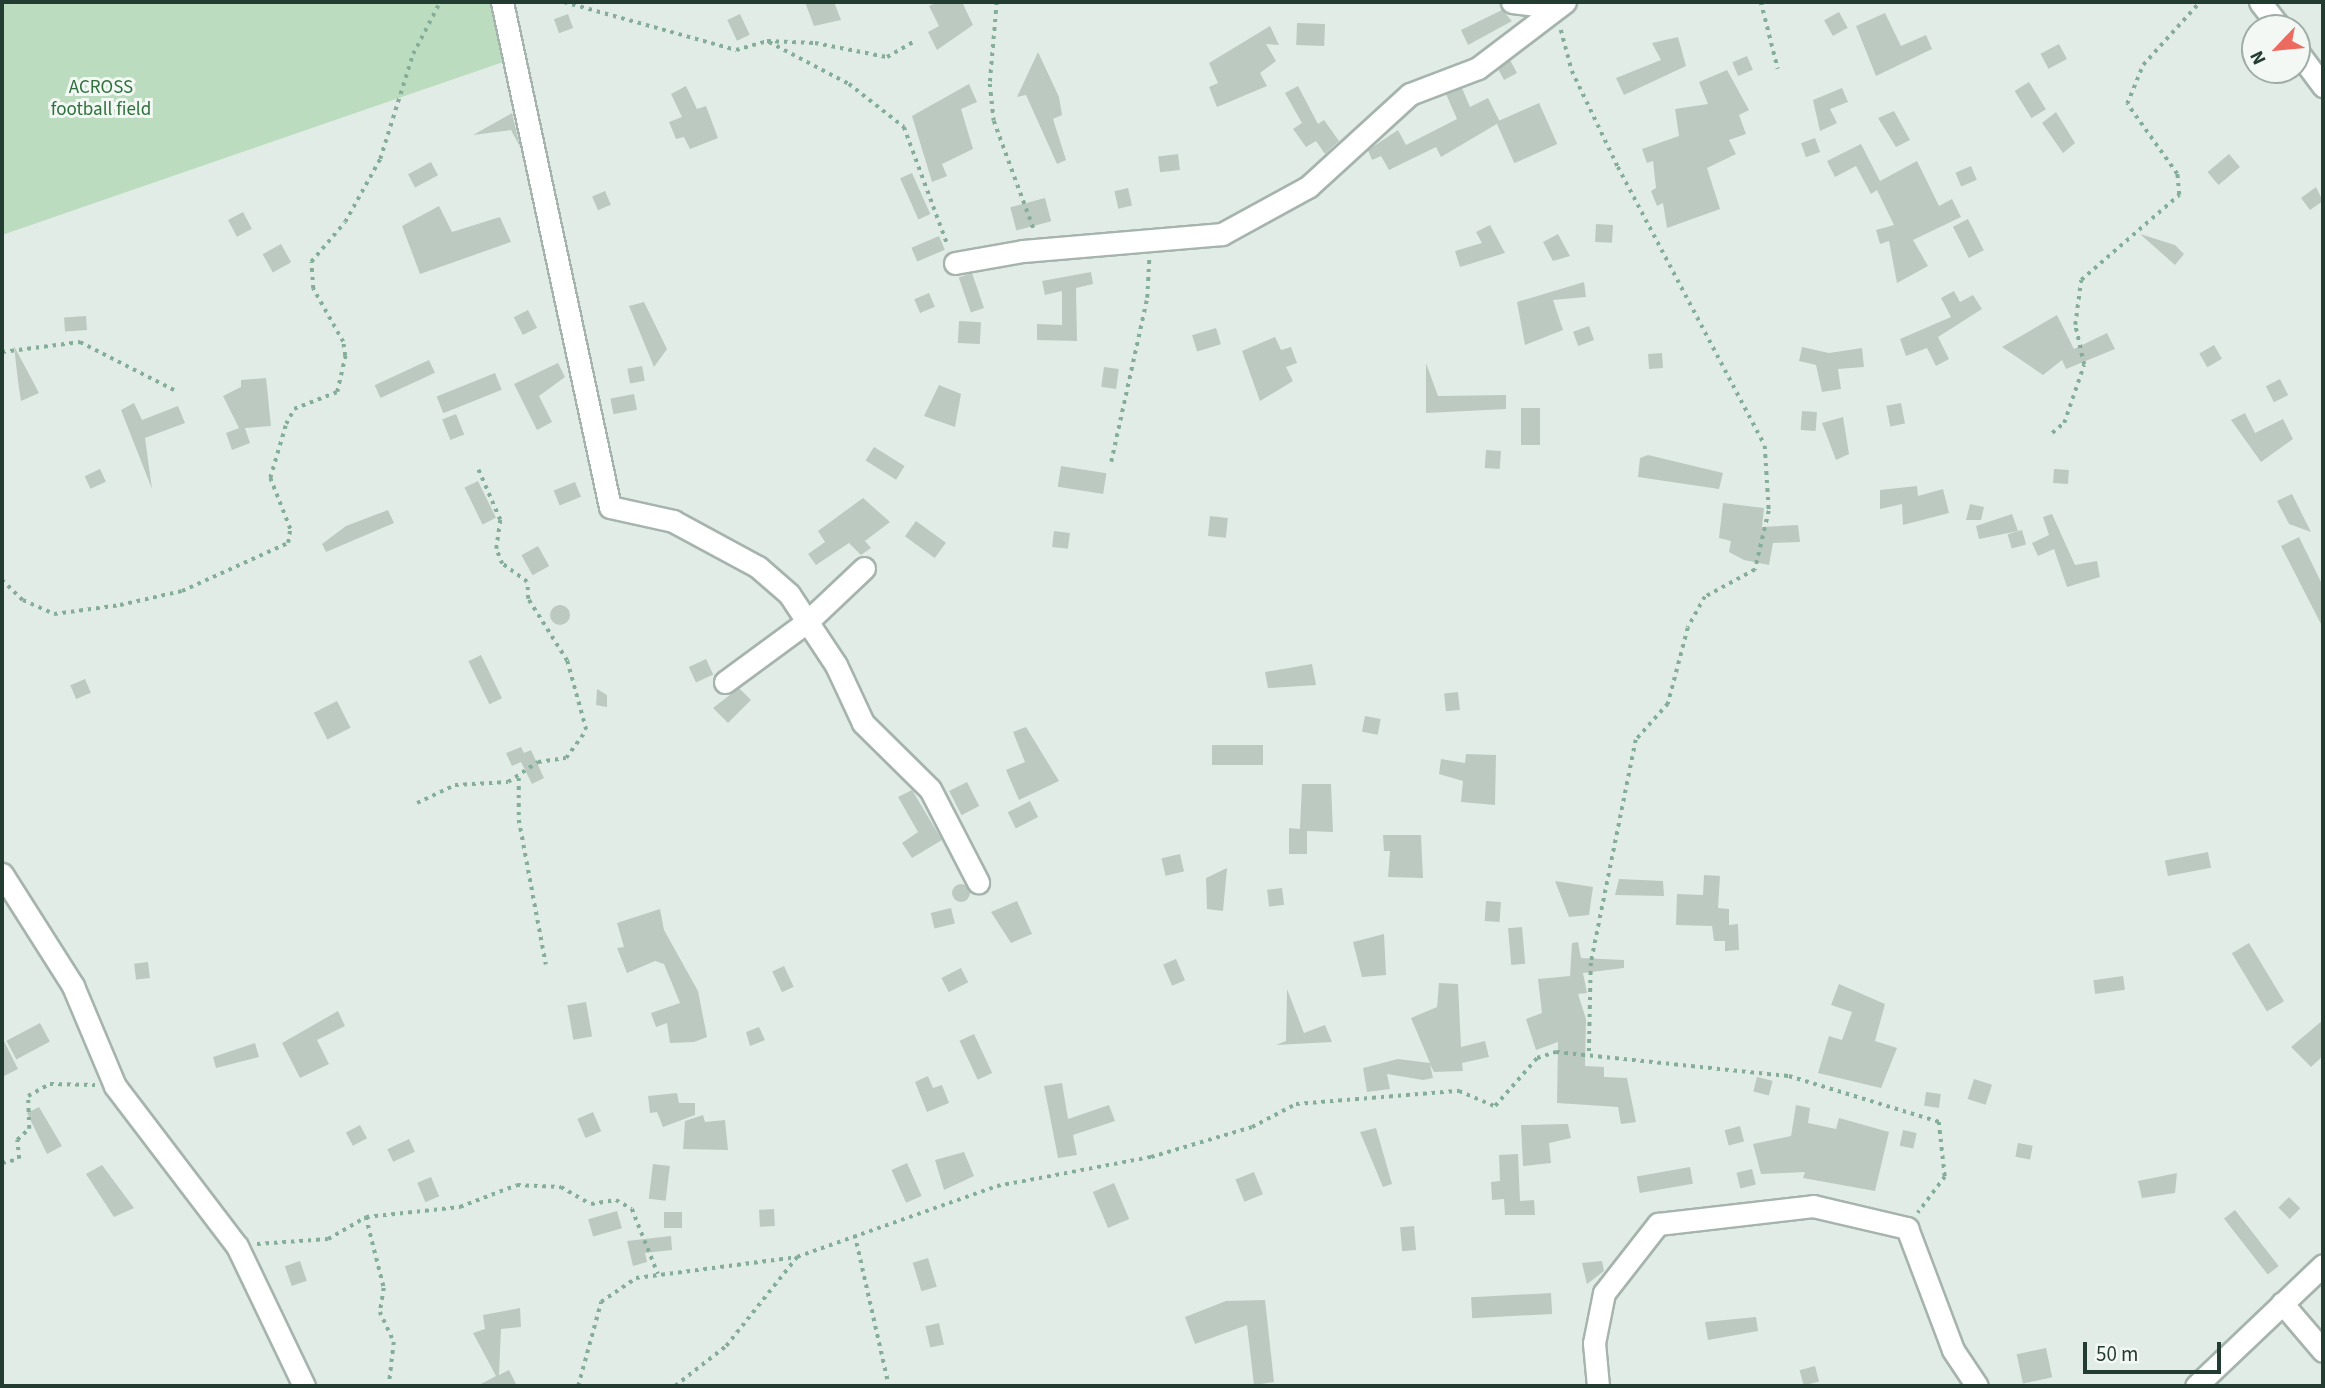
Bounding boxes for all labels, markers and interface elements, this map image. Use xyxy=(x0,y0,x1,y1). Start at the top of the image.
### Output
north arrow xyxy=(2241,14,2311,84)
text: N xyxy=(2244,46,2273,69)
park label: ACROSS football field xyxy=(51,77,151,121)
scale bar xyxy=(2087,1328,2225,1372)
text: 50 m xyxy=(2096,1339,2138,1369)

